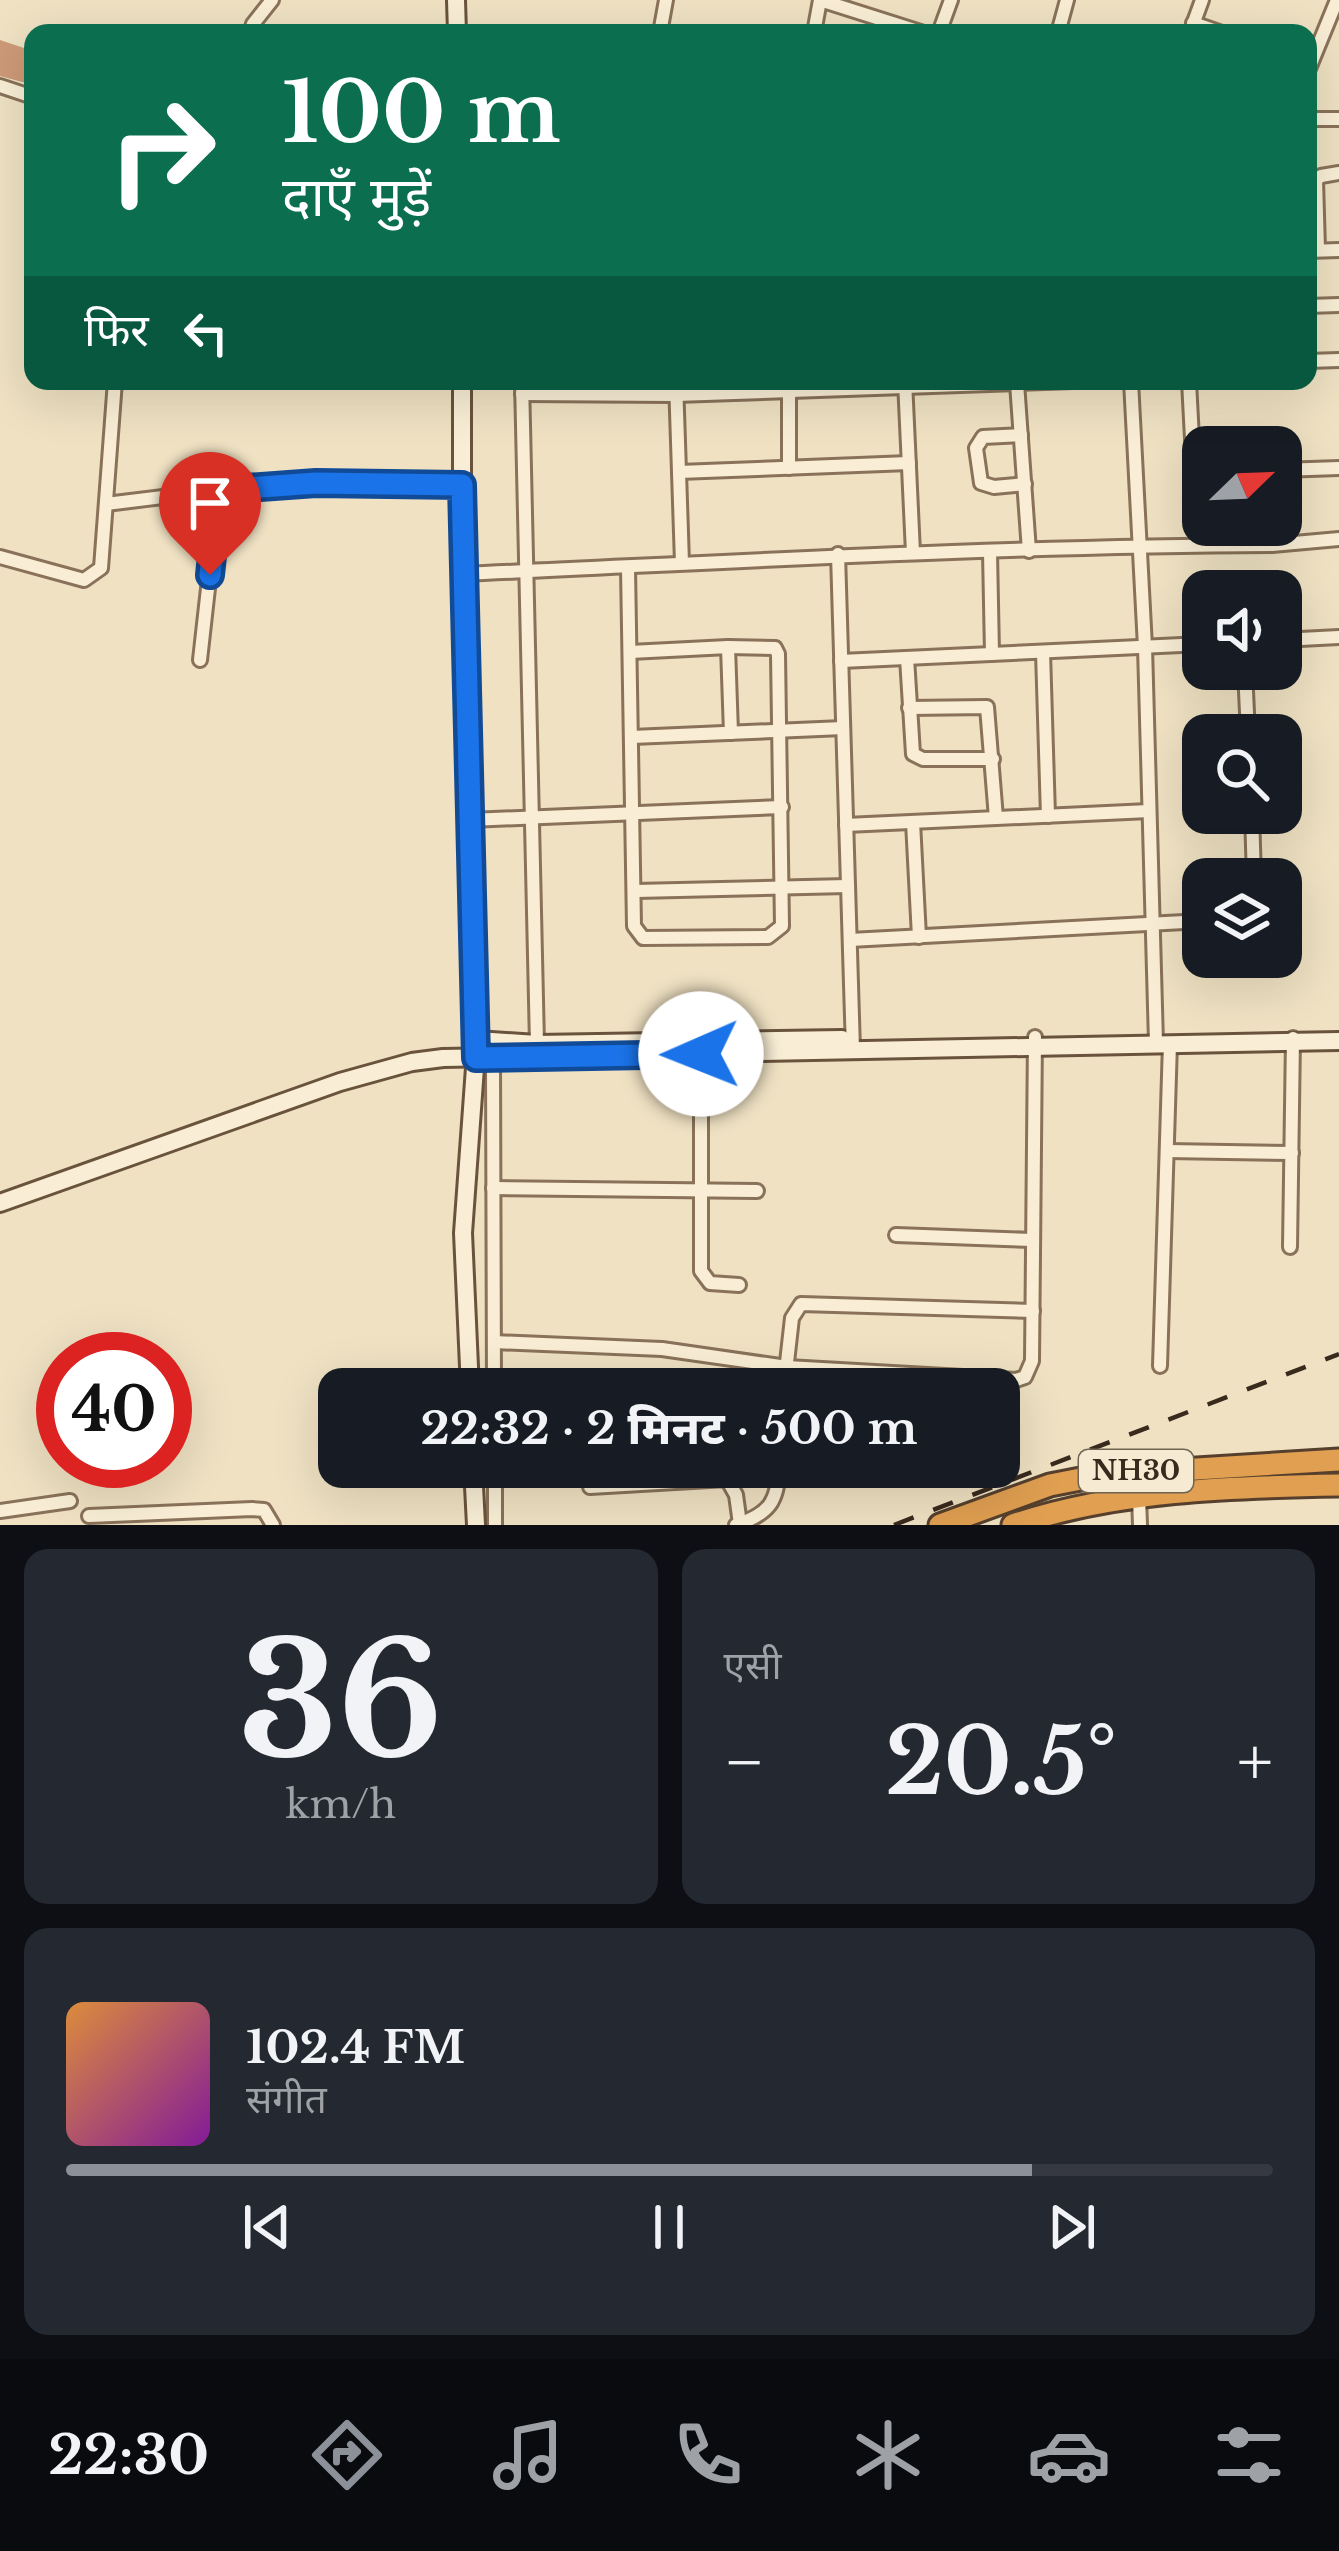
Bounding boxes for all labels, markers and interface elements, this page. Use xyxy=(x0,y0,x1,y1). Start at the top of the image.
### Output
text: 100 m xyxy=(282,61,561,165)
icon: right xyxy=(84,72,240,228)
text: दाएँ मुड़ें xyxy=(282,164,431,231)
icon: left xyxy=(173,300,239,366)
text: फिर xyxy=(84,302,149,358)
north arrow xyxy=(1182,426,1302,546)
map controls xyxy=(1182,426,1302,978)
pin xyxy=(159,452,261,575)
icon: arrive xyxy=(177,470,243,536)
button: sound xyxy=(1182,570,1302,690)
button: search xyxy=(1182,714,1302,834)
button: layers xyxy=(1182,858,1302,978)
position arrow xyxy=(638,991,764,1117)
speed limit sign: 40 xyxy=(36,1332,192,1488)
text: 22:32 · 2 मिनट · 500 m xyxy=(420,1400,918,1456)
road number: NH30 xyxy=(1079,1450,1193,1492)
text: 36 xyxy=(238,1605,443,1798)
text: एसी xyxy=(724,1641,782,1690)
text: 20.5° xyxy=(885,1707,1117,1818)
text: − xyxy=(724,1721,765,1803)
text: + xyxy=(1237,1721,1273,1803)
text: km/h xyxy=(285,1780,396,1829)
text: 102.4 FM xyxy=(246,2019,465,2075)
text: संगीत xyxy=(246,2075,327,2124)
icon: previous xyxy=(234,2194,300,2260)
icon: pause xyxy=(636,2194,702,2260)
icon: next xyxy=(1039,2194,1105,2260)
icon: directions xyxy=(305,2413,389,2497)
icon: music xyxy=(486,2413,570,2497)
icon: phone xyxy=(666,2413,750,2497)
icon: climate xyxy=(846,2413,930,2497)
icon: car xyxy=(1027,2413,1111,2497)
icon: filters xyxy=(1207,2413,1291,2497)
text: 22:30 xyxy=(48,2422,209,2489)

